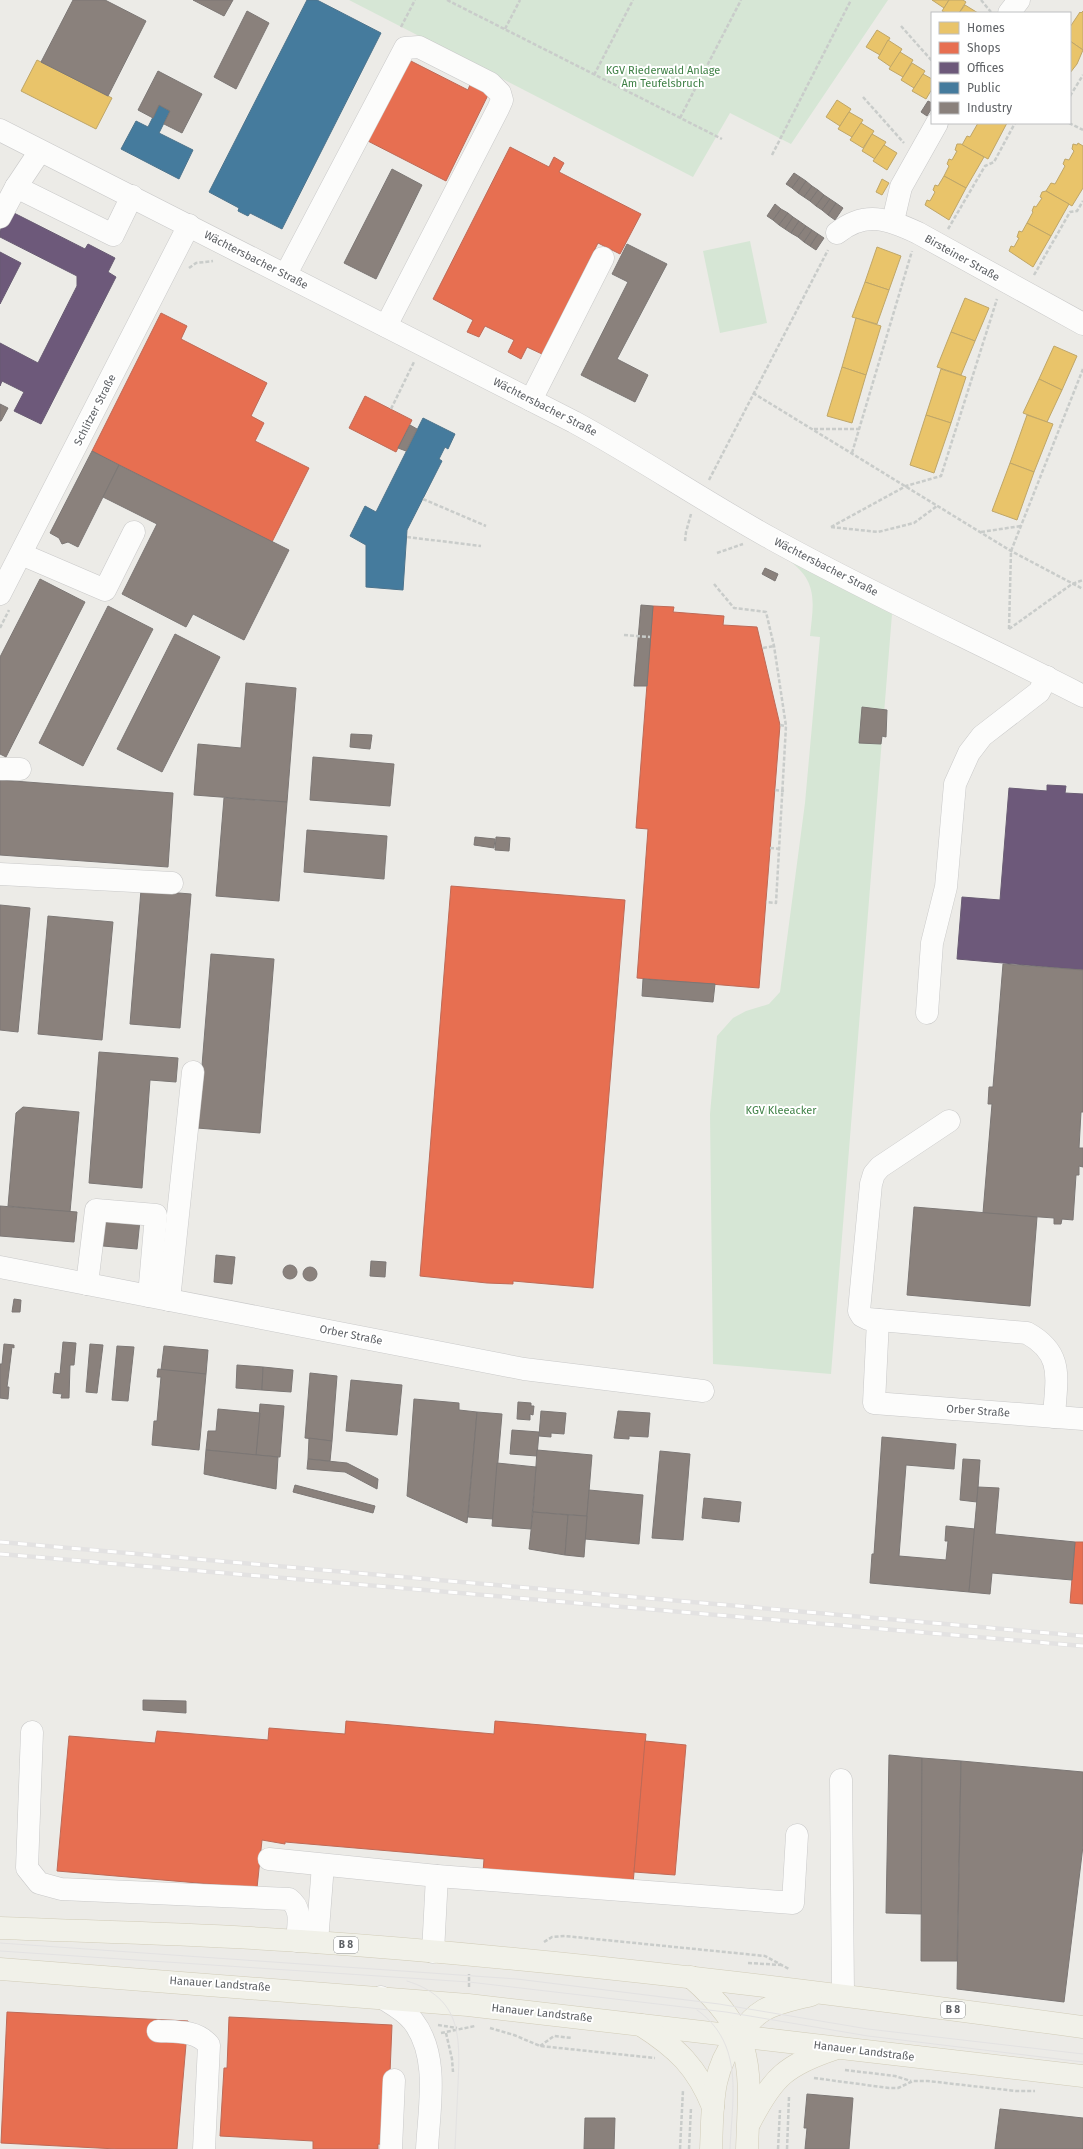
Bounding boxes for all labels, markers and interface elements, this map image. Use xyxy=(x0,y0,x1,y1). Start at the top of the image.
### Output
legend xyxy=(931,12,1071,124)
text: Homes xyxy=(967,21,1005,35)
text: Shops xyxy=(967,41,1001,55)
text: Offices xyxy=(967,61,1004,75)
park label: KGV Riederwald Anlage Am Teufelsbruch xyxy=(606,64,720,90)
text: Public xyxy=(967,81,1001,95)
text: Industry xyxy=(967,101,1012,115)
street label: Wächtersbacher Straße xyxy=(202,228,310,292)
street label: Birsteiner Straße xyxy=(922,232,1002,284)
street label: Schlitzer Straße xyxy=(71,372,119,448)
street label: Wächtersbacher Straße xyxy=(491,375,599,439)
street label: Wächtersbacher Straße xyxy=(772,535,880,599)
park label: KGV Kleeacker xyxy=(746,1104,817,1117)
street label: Orber Straße xyxy=(318,1323,384,1347)
street label: Orber Straße xyxy=(946,1402,1010,1420)
road number: B 8 xyxy=(334,1937,358,1953)
street label: Hanauer Landstraße xyxy=(169,1974,271,1994)
street label: Hanauer Landstraße xyxy=(491,2001,593,2025)
road number: B 8 xyxy=(941,2002,965,2018)
street label: Hanauer Landstraße xyxy=(813,2038,915,2064)

